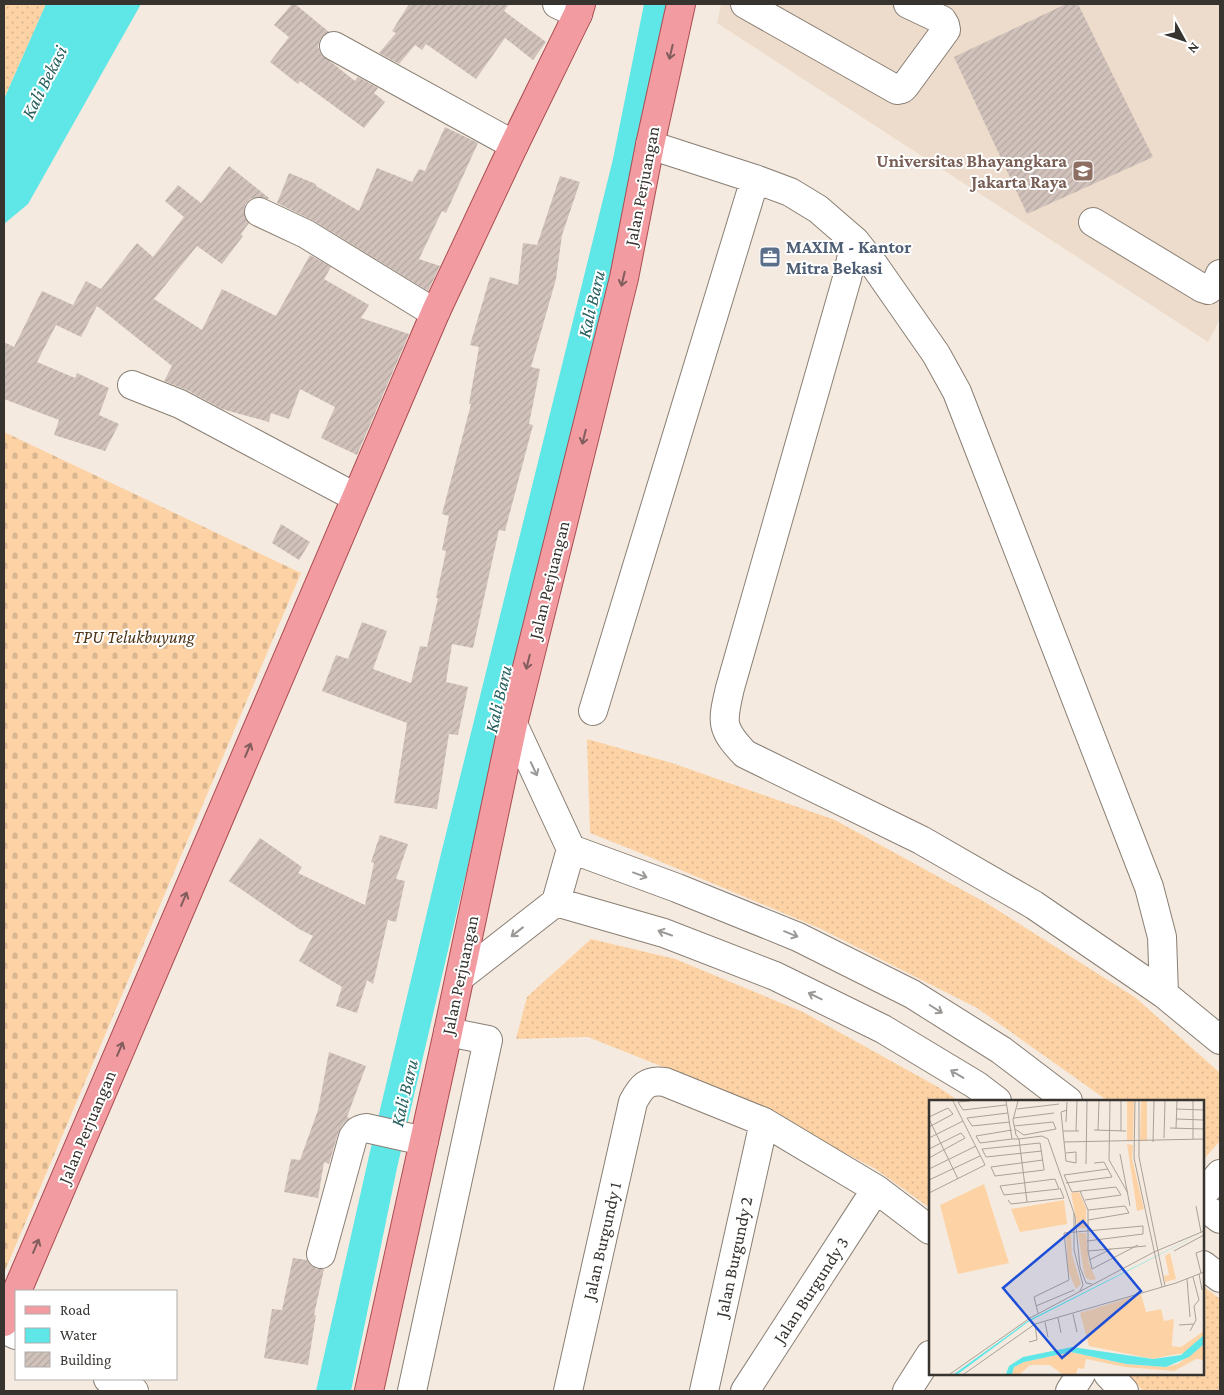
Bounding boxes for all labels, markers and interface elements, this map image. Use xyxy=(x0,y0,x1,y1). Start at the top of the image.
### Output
north arrow xyxy=(1159,15,1209,65)
text: N xyxy=(1184,40,1203,58)
water label: Kali Bekasi xyxy=(17,41,72,122)
one-way arrow xyxy=(666,43,675,59)
street label: Jalan Perjuangan xyxy=(620,124,664,250)
place label: Universitas Bhayangkara Jakarta Raya xyxy=(876,151,1067,192)
school or university icon: Universitas Bhayangkara Jakarta Raya xyxy=(1071,159,1095,183)
place label: MAXIM - Kantor Mitra Bekasi xyxy=(786,237,911,278)
office icon: MAXIM - Kantor Mitra Bekasi xyxy=(758,245,782,269)
water label: Kali Baru xyxy=(573,268,609,340)
one-way arrow xyxy=(618,271,628,287)
one-way arrow xyxy=(579,428,589,444)
street label: Jalan Perjuangan xyxy=(524,518,574,643)
park label: TPU Telukbuyung xyxy=(73,627,196,647)
one-way arrow xyxy=(523,654,533,670)
water label: Kali Baru xyxy=(480,663,516,735)
one-way arrow xyxy=(244,742,253,757)
one-way arrow xyxy=(529,761,539,776)
one-way arrow xyxy=(632,871,647,880)
one-way arrow xyxy=(180,892,189,907)
street label: Jalan Perjuangan xyxy=(437,913,483,1039)
one-way arrow xyxy=(511,927,524,938)
one-way arrow xyxy=(657,928,673,938)
one-way arrow xyxy=(783,930,798,940)
one-way arrow xyxy=(808,991,823,1000)
one-way arrow xyxy=(928,1004,942,1014)
one-way arrow xyxy=(116,1042,126,1057)
water label: Kali Baru xyxy=(386,1057,422,1129)
street label: Jalan Perjuangan xyxy=(53,1067,121,1189)
one-way arrow xyxy=(951,1068,965,1078)
inset map xyxy=(929,1100,1204,1375)
street label: Jalan Burgundy 1 xyxy=(578,1180,625,1304)
street label: Jalan Burgundy 2 xyxy=(711,1195,757,1321)
street label: Jalan Burgundy 3 xyxy=(768,1233,853,1349)
one-way arrow xyxy=(32,1239,42,1254)
legend xyxy=(15,1290,178,1380)
text: Road xyxy=(60,1302,91,1318)
text: Water xyxy=(60,1327,97,1343)
text: Building xyxy=(60,1352,111,1369)

